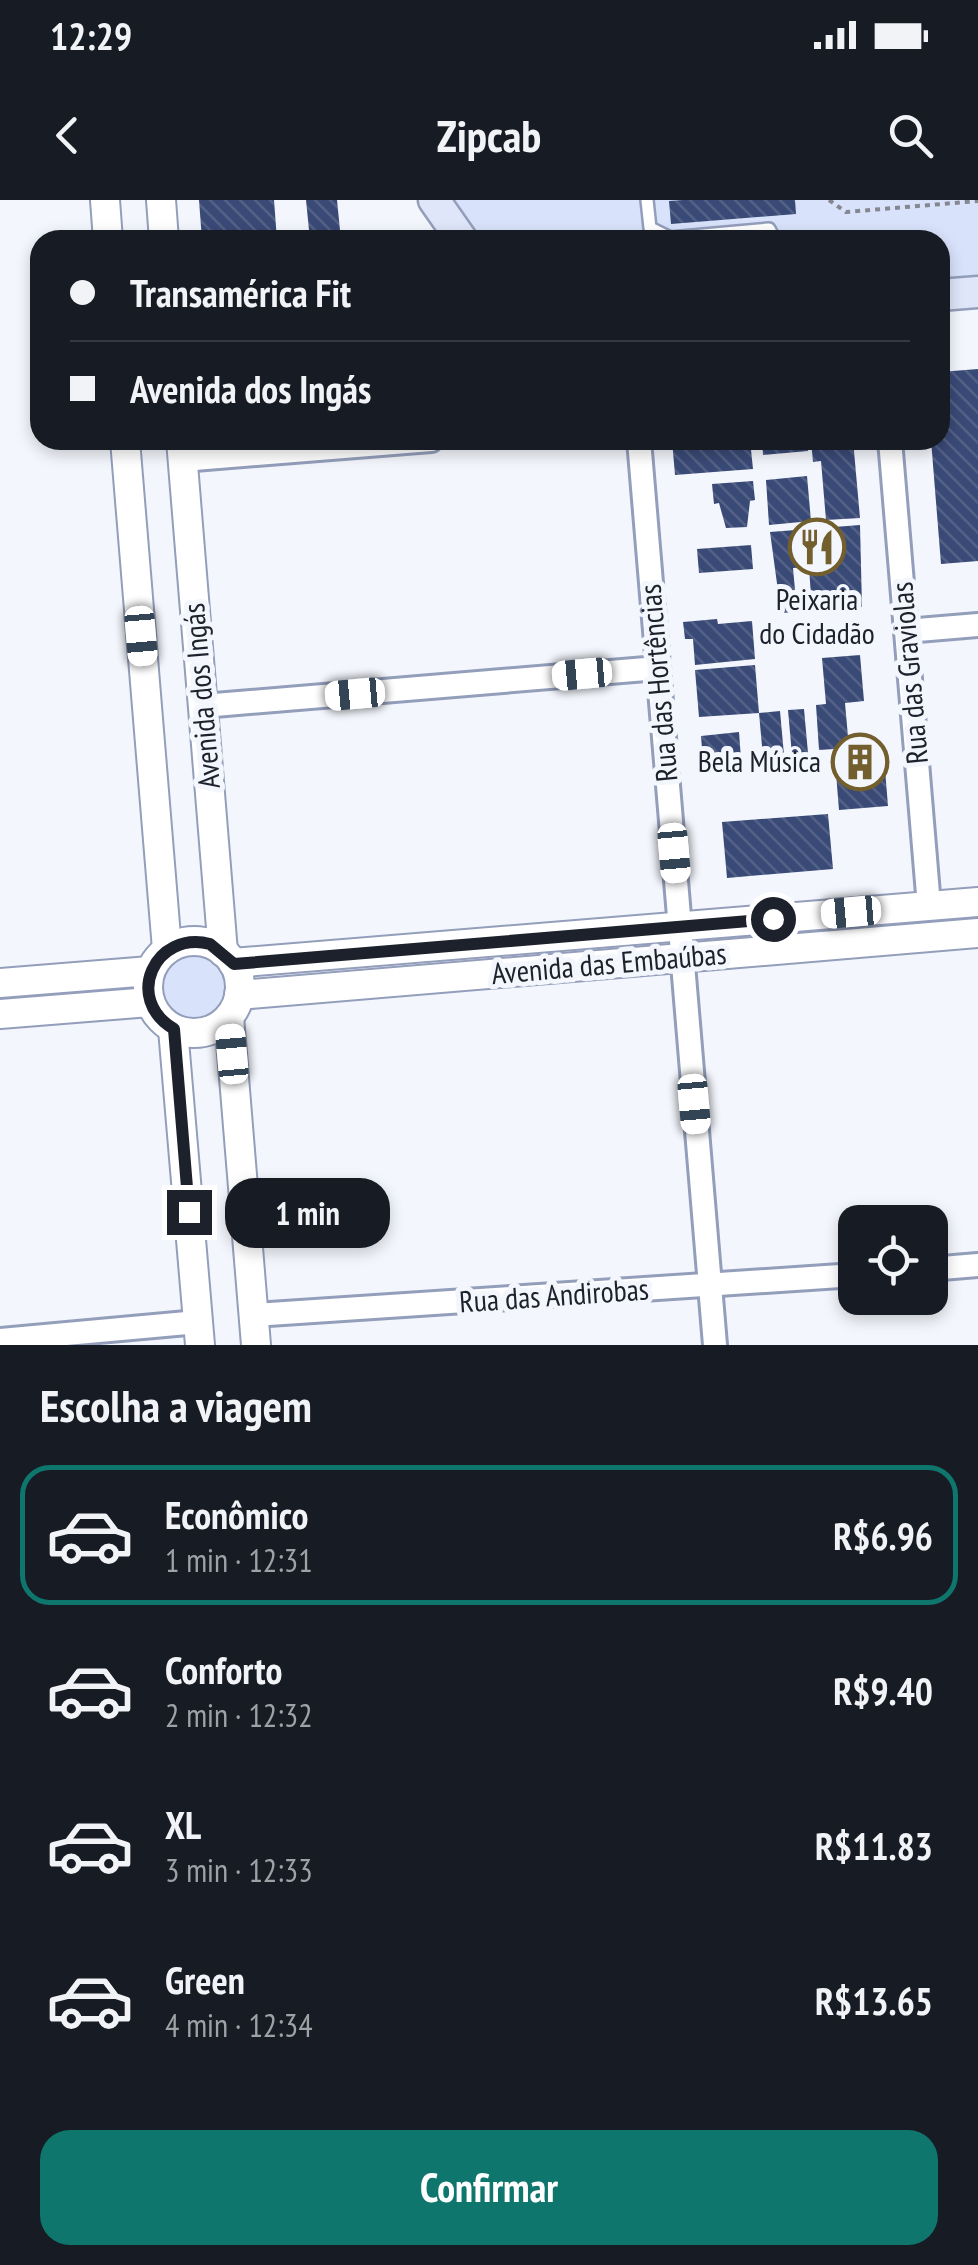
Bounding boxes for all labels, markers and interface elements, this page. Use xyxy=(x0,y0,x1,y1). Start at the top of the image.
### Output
text: 12:29 xyxy=(50,11,132,60)
text: Zipcab xyxy=(437,106,541,164)
icon: back xyxy=(40,108,95,163)
icon: search xyxy=(883,108,938,163)
text: Transamérica Fit xyxy=(130,268,351,317)
text: Avenida dos Ingás xyxy=(130,364,371,413)
restaurant icon: Peixaria do Cidadão xyxy=(787,517,847,577)
place label: Peixaria do Cidadão xyxy=(759,579,875,652)
street label: Rua das Graviolas xyxy=(881,581,936,766)
street label: Rua das Hortências xyxy=(629,583,686,784)
street label: Avenida dos Ingás xyxy=(173,602,228,790)
car xyxy=(123,605,159,667)
car xyxy=(551,656,613,692)
car xyxy=(324,676,386,712)
building icon: Bela Música xyxy=(830,732,890,792)
place label: Bela Música xyxy=(698,741,821,780)
car xyxy=(656,822,692,884)
car xyxy=(820,894,882,930)
route start xyxy=(751,897,796,942)
street label: Avenida das Embaúbas xyxy=(490,933,728,992)
car xyxy=(214,1023,250,1085)
car xyxy=(676,1073,712,1135)
callout: 1 min xyxy=(224,1177,389,1247)
route end xyxy=(167,1190,212,1235)
text: 1 min xyxy=(275,1192,340,1234)
map controls xyxy=(838,1205,948,1315)
button: locate xyxy=(838,1205,948,1315)
street label: Rua das Andirobas xyxy=(458,1268,650,1321)
text: Escolha a viagem xyxy=(40,1376,312,1434)
icon: car xyxy=(45,1490,135,1580)
text: Econômico xyxy=(165,1490,309,1539)
text: R$6.96 xyxy=(833,1511,933,1560)
text: 1 min · 12:31 xyxy=(165,1539,313,1581)
icon: car xyxy=(45,1645,135,1735)
text: Conforto xyxy=(165,1645,282,1694)
text: R$9.40 xyxy=(833,1666,933,1715)
text: 2 min · 12:32 xyxy=(165,1694,313,1736)
icon: car xyxy=(45,1800,135,1890)
text: XL xyxy=(165,1800,201,1849)
text: R$11.83 xyxy=(815,1821,933,1870)
text: 3 min · 12:33 xyxy=(165,1849,313,1891)
icon: car xyxy=(45,1955,135,2045)
text: Green xyxy=(165,1955,245,2004)
text: R$13.65 xyxy=(815,1976,933,2025)
text: 4 min · 12:34 xyxy=(165,2004,313,2046)
button: Confirmar xyxy=(40,2130,938,2245)

